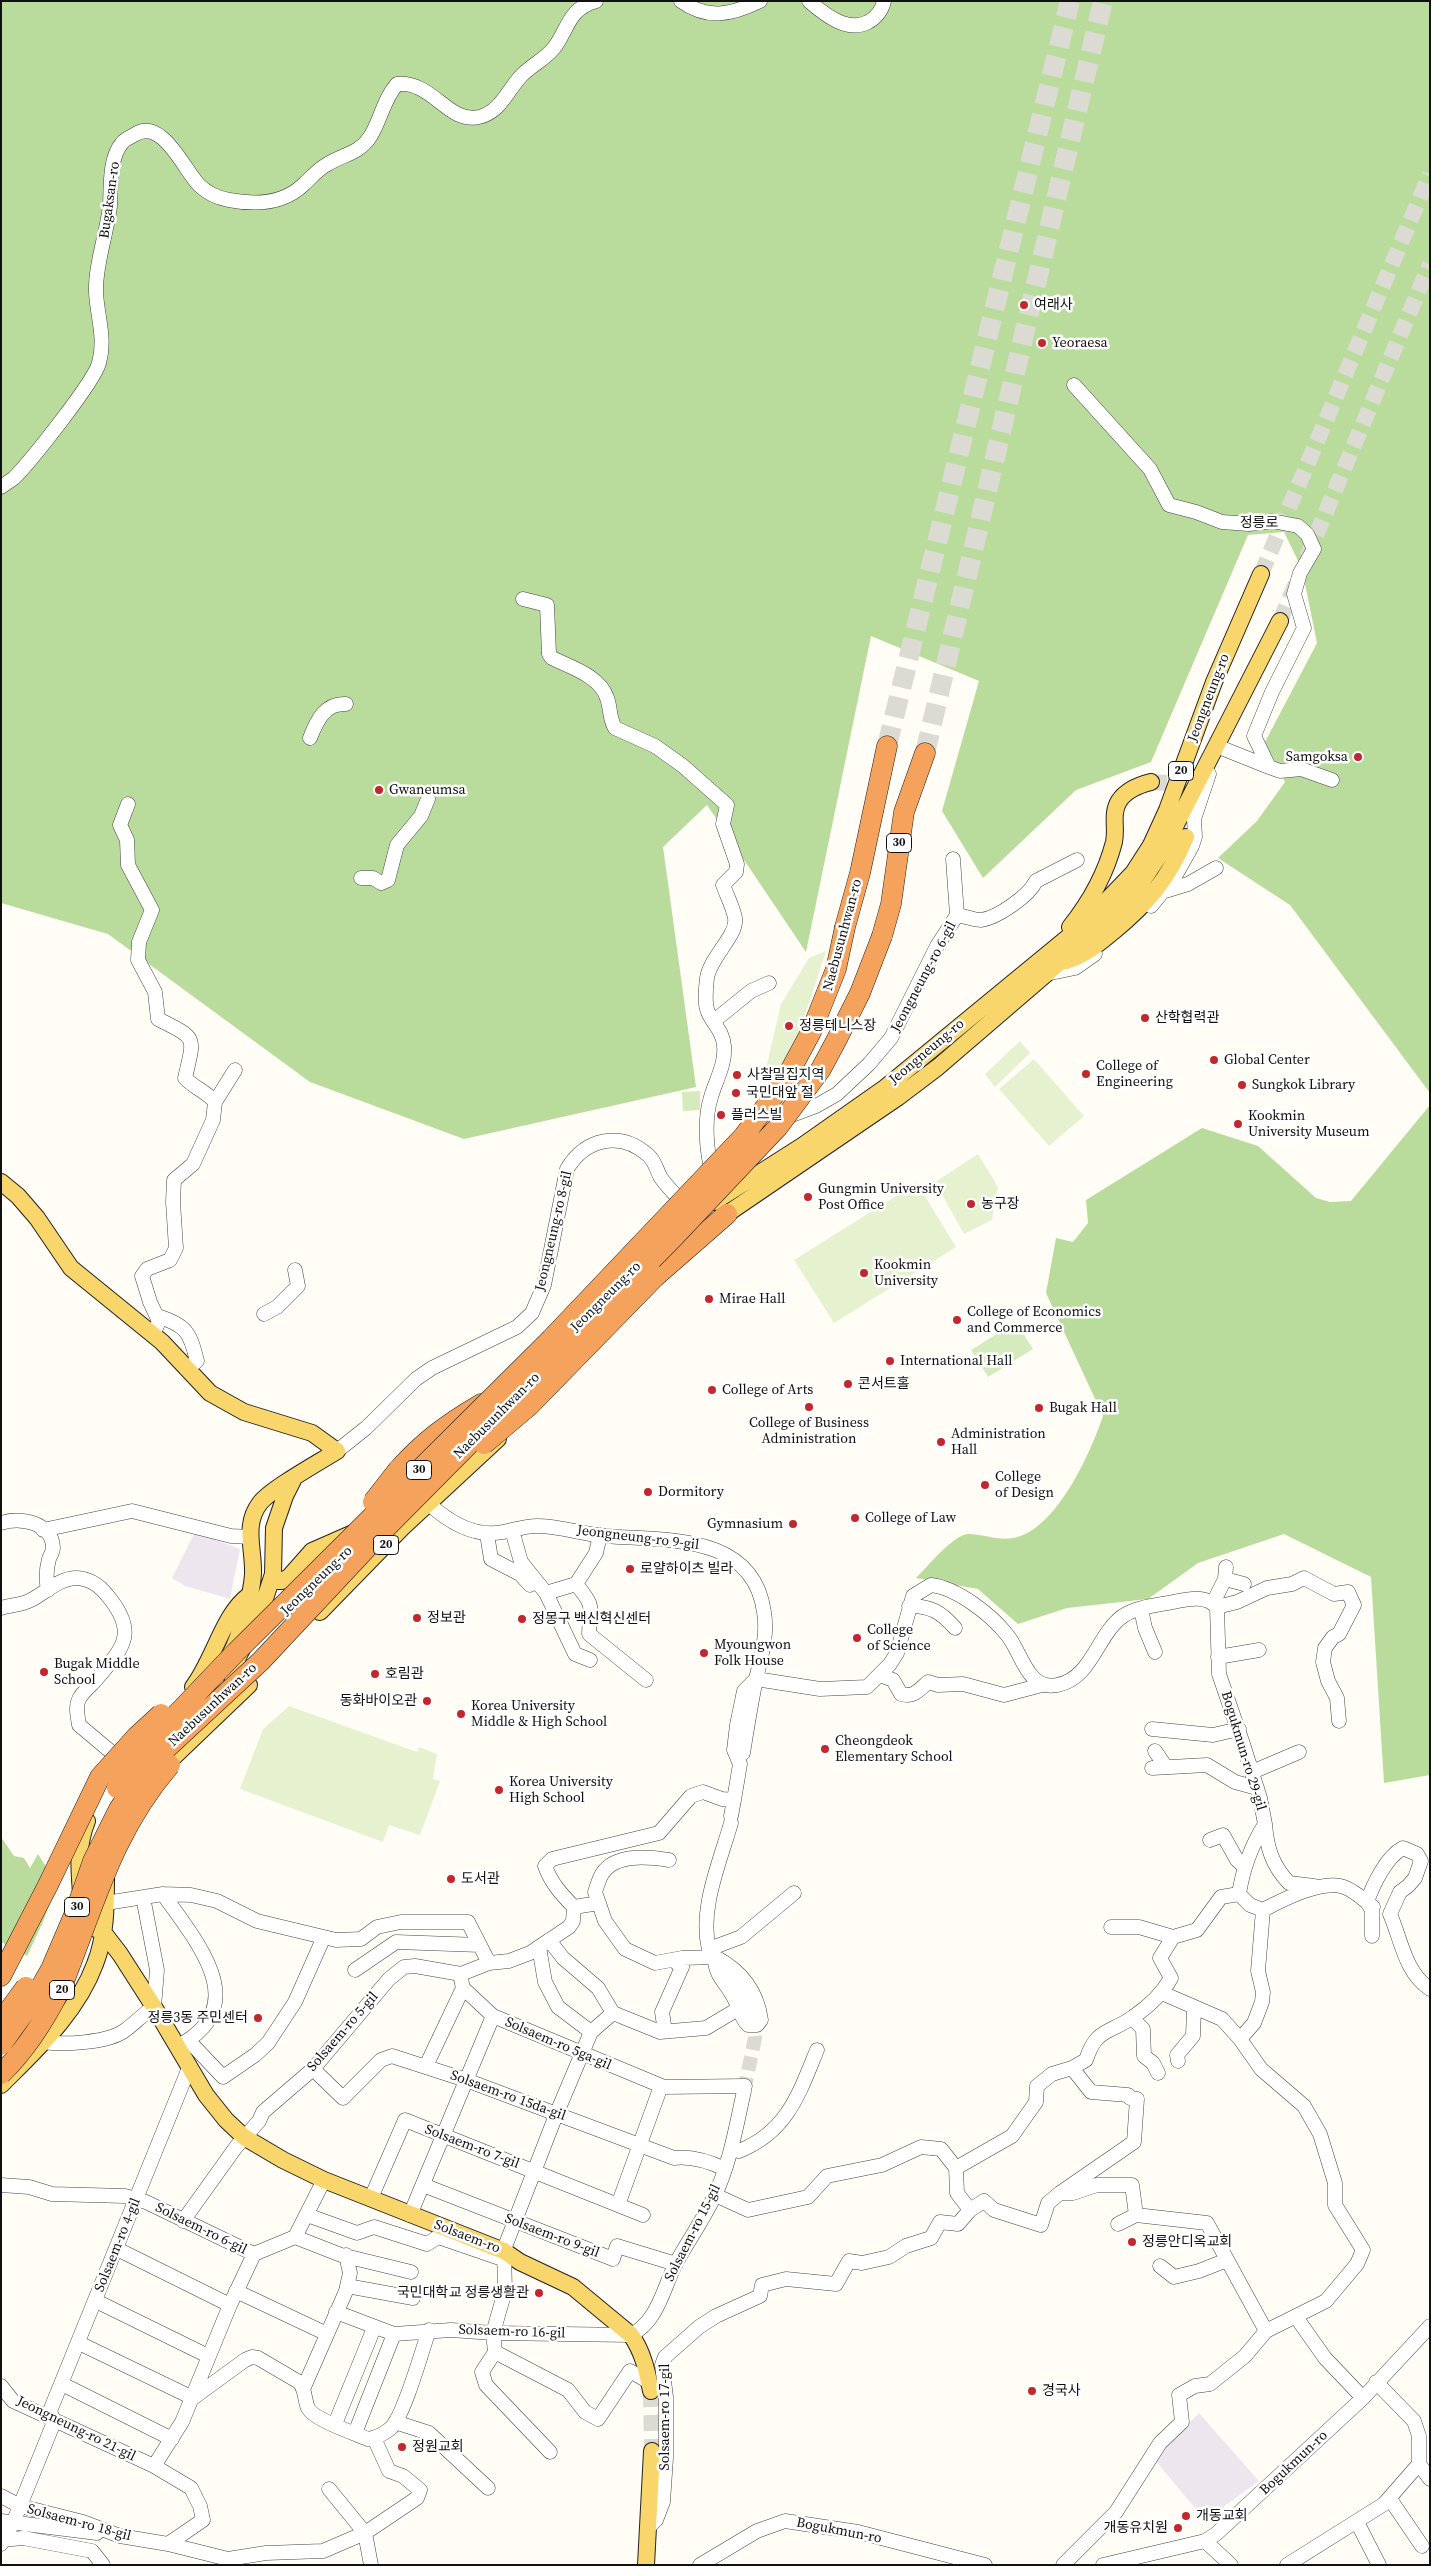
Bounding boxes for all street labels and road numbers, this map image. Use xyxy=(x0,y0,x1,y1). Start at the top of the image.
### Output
street label: Bugaksan-ro xyxy=(96,160,124,240)
street label: 정릉로 xyxy=(1240,515,1278,531)
street label: Jeongneung-ro xyxy=(1185,652,1233,744)
road number: 20 xyxy=(1168,761,1194,780)
road number: 30 xyxy=(886,834,912,852)
street label: Naebusunhwan-ro xyxy=(820,877,866,993)
street label: Jeongneung-ro 6-gil xyxy=(888,919,960,1035)
street label: Jeongneung-ro xyxy=(886,1016,968,1088)
street label: Jeongneung-ro 8-gil xyxy=(532,1169,576,1293)
street label: Jeongneung-ro xyxy=(567,1258,645,1336)
street label: Naebusunhwan-ro xyxy=(450,1369,544,1463)
road number: 30 xyxy=(406,1460,432,1480)
street label: Jeongneung-ro 9-gil xyxy=(576,1522,700,1554)
road number: 20 xyxy=(374,1536,398,1554)
street label: Jeongneung-ro xyxy=(278,1543,356,1619)
street label: Naebusunhwan-ro xyxy=(165,1660,261,1750)
street label: Bogukmun-ro 29-gil xyxy=(1217,1689,1269,1813)
road number: 30 xyxy=(64,1898,90,1916)
road number: 20 xyxy=(50,1980,74,2000)
street label: Solsaem-ro 5-gil xyxy=(304,1989,382,2075)
street label: Solsaem-ro 5ga-gil xyxy=(502,2014,614,2074)
street label: Solsaem-ro 15da-gil xyxy=(448,2067,568,2125)
street label: Solsaem-ro 7-gil xyxy=(422,2121,522,2173)
street label: Solsaem-ro 15-gil xyxy=(661,2182,725,2284)
street label: Solsaem-ro 4-gil xyxy=(91,2196,145,2294)
street label: Solsaem-ro 6-gil xyxy=(152,2200,250,2258)
street label: Solsaem-ro 9-gil xyxy=(502,2210,602,2262)
street label: Solsaem-ro xyxy=(431,2217,503,2257)
street label: Solsaem-ro 16-gil xyxy=(458,2322,566,2342)
street label: Solsaem-ro 17-gil xyxy=(657,2364,673,2470)
street label: Jeongneung-ro 21-gil xyxy=(14,2393,138,2465)
street label: Bogukmun-ro xyxy=(1257,2427,1331,2499)
street label: Solsaem-ro 18-gil xyxy=(25,2501,133,2545)
street label: Bogukmun-ro xyxy=(795,2514,883,2548)

